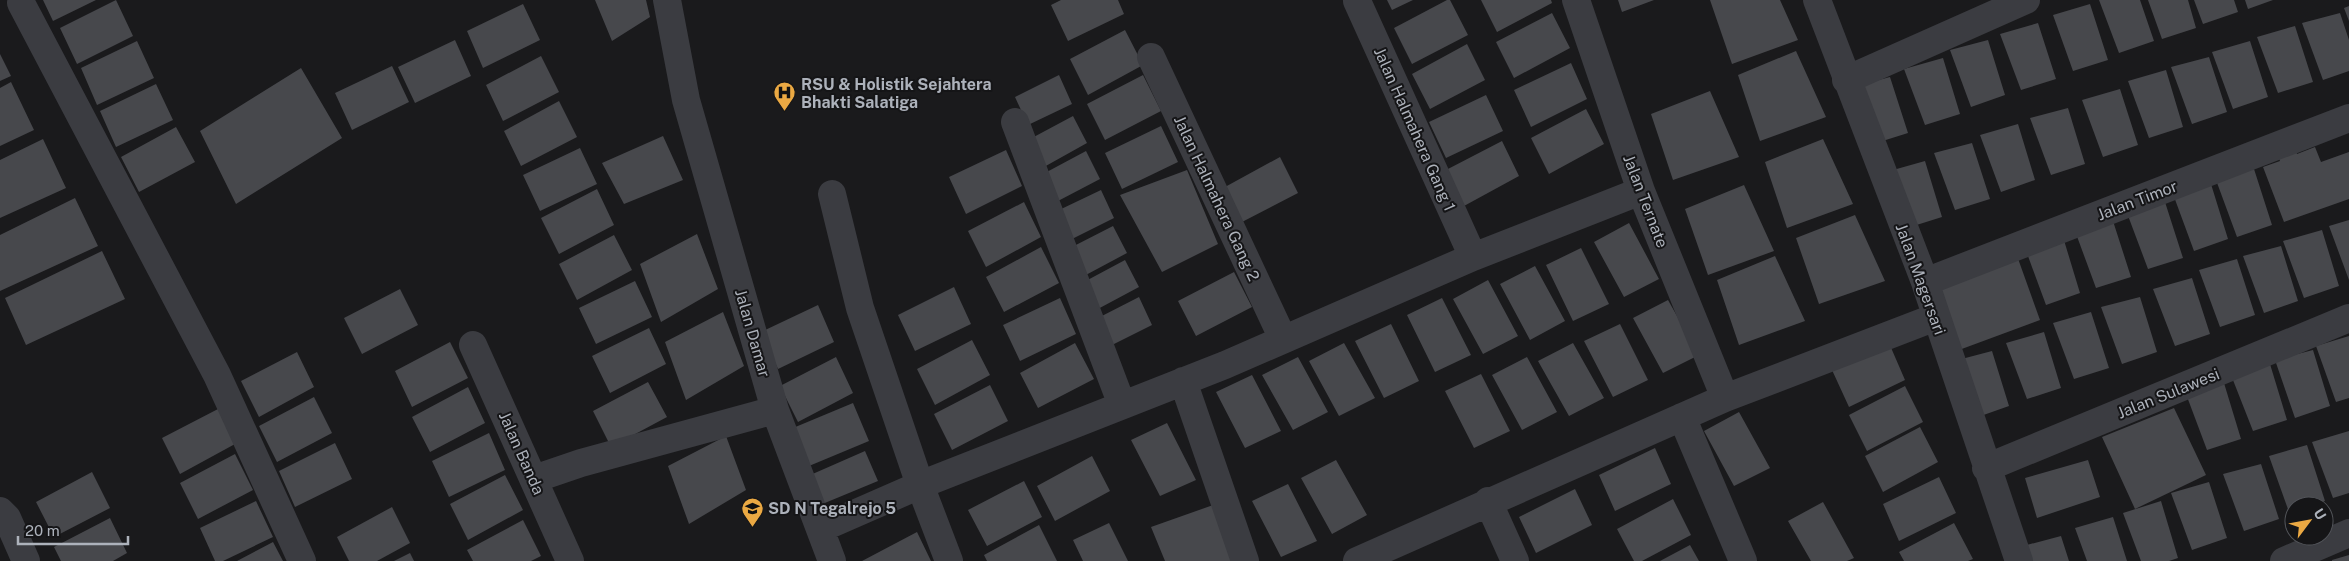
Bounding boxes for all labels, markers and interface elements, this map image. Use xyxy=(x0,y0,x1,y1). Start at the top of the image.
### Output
street label: Jalan Halmahera Gang 1 xyxy=(1370,44,1459,214)
place label: RSU & Holistik Sejahtera Bhakti Salatiga xyxy=(801,75,992,112)
hospital icon: RSU & Holistik Sejahtera Bhakti Salatiga xyxy=(773,81,797,112)
street label: Jalan Halmahera Gang 2 xyxy=(1170,112,1263,284)
street label: Jalan Ternate xyxy=(1619,152,1672,250)
street label: Jalan Timor xyxy=(2094,176,2180,224)
street label: Jalan Magersari xyxy=(1892,221,1949,337)
street label: Jalan Damar xyxy=(731,287,774,379)
street label: Jalan Sulawesi xyxy=(2114,364,2222,423)
street label: Jalan Banda xyxy=(495,409,548,498)
school or university icon: SD N Tegalrejo 5 xyxy=(740,496,764,527)
north arrow xyxy=(2284,496,2334,546)
place label: SD N Tegalrejo 5 xyxy=(768,499,896,518)
text: U xyxy=(2311,506,2329,523)
scale bar xyxy=(18,514,128,546)
text: 20 m xyxy=(25,522,60,539)

